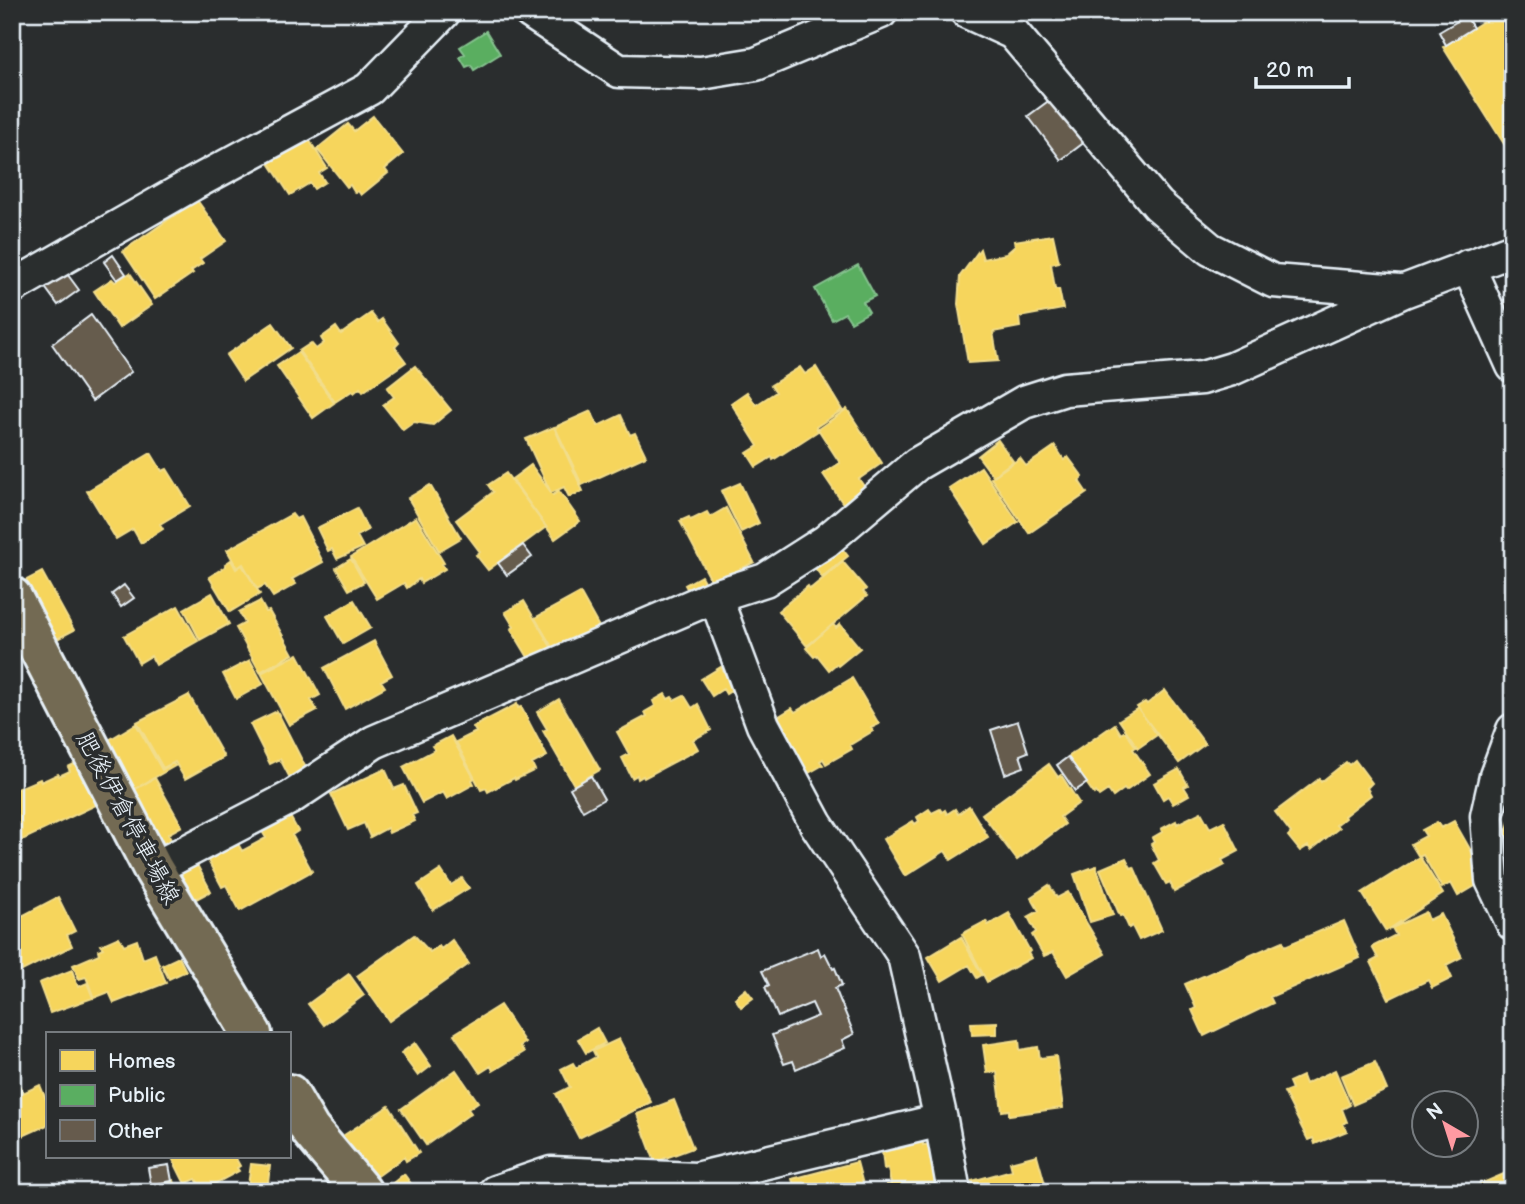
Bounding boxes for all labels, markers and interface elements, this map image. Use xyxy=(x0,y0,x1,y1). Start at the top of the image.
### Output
scale bar xyxy=(1256,46,1348,90)
text: 20 m xyxy=(1266,58,1314,83)
street label: 肥後伊倉停車場線 xyxy=(70,726,186,910)
legend xyxy=(46,1032,290,1158)
text: Homes xyxy=(108,1049,176,1074)
text: Public xyxy=(108,1083,166,1108)
north arrow xyxy=(1410,1088,1480,1158)
text: N xyxy=(1422,1099,1448,1125)
text: Other xyxy=(108,1119,163,1144)

